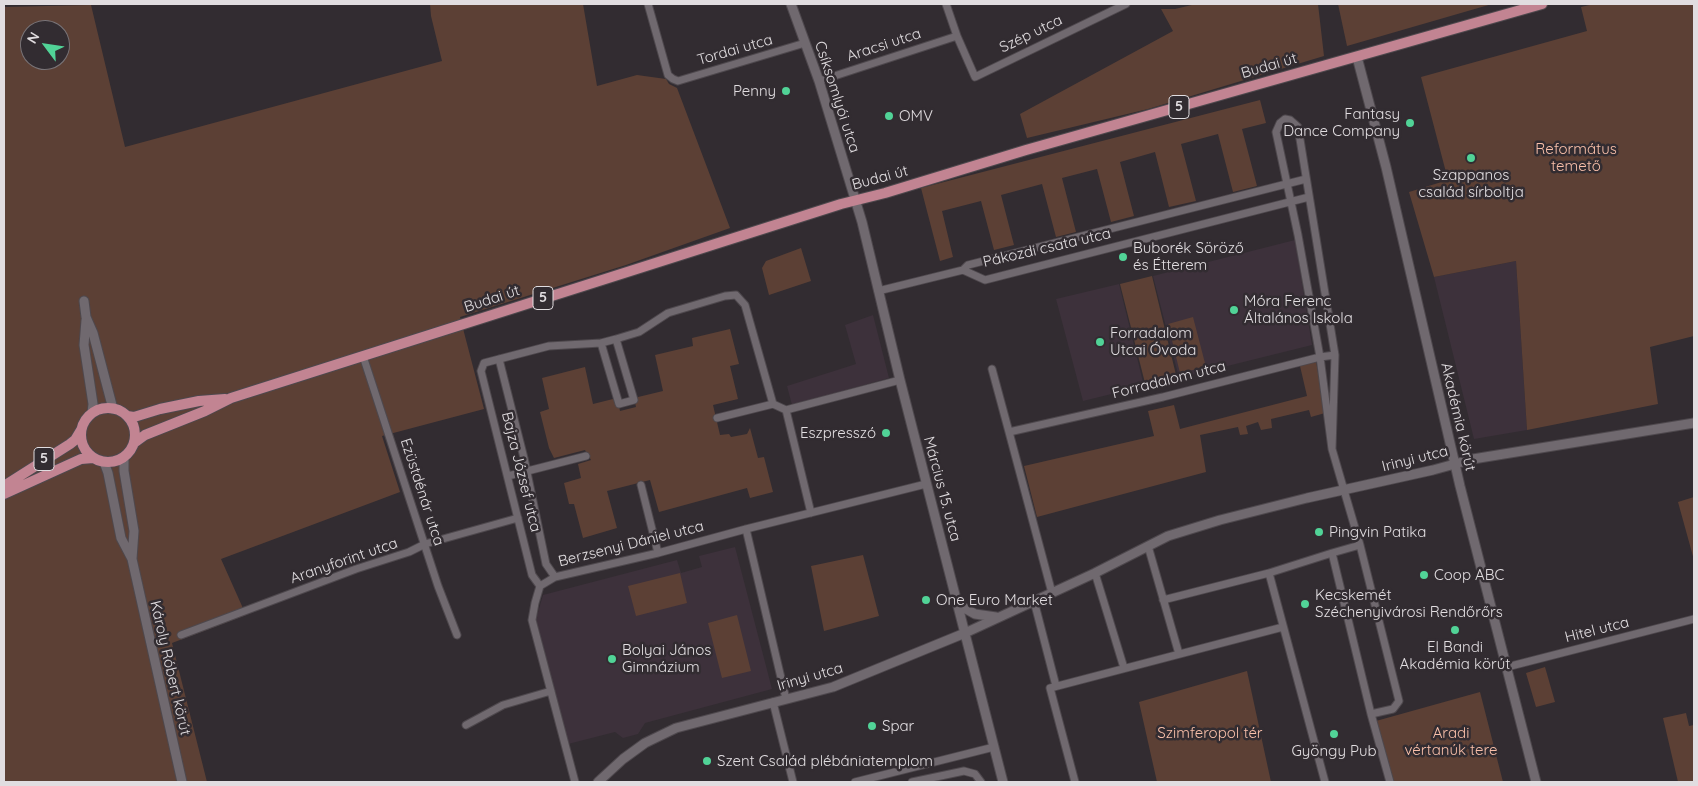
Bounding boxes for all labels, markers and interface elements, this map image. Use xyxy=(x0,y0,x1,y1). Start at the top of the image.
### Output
street label: Szép utca xyxy=(997,11,1065,57)
north arrow xyxy=(20,20,70,70)
street label: Aracsi utca xyxy=(845,25,923,65)
text: N xyxy=(23,29,43,47)
street label: Tordai utca xyxy=(695,31,775,69)
street label: Csíksomlyói utca xyxy=(810,39,864,155)
street label: Budai út xyxy=(1239,49,1299,83)
place label: Penny xyxy=(733,82,776,100)
marker: Penny xyxy=(780,85,792,97)
road number: 5 xyxy=(1169,95,1189,118)
place label: Fantasy Dance Company xyxy=(1283,105,1400,140)
place label: OMV xyxy=(899,107,933,125)
marker: OMV xyxy=(883,110,895,122)
marker: Fantasy Dance Company xyxy=(1404,117,1416,129)
park label: Református temető xyxy=(1535,140,1617,175)
marker: Szappanos család sírboltja xyxy=(1465,152,1477,164)
street label: Budai út xyxy=(850,162,910,194)
place label: Szappanos család sírboltja xyxy=(1418,166,1524,201)
street label: Pákozdi csata utca xyxy=(981,225,1113,271)
place label: Buborék Söröző és Étterem xyxy=(1133,239,1244,274)
marker: Buborék Söröző és Étterem xyxy=(1117,251,1129,263)
street label: Budai út xyxy=(462,282,522,316)
road number: 5 xyxy=(533,286,553,310)
place label: Móra Ferenc Általános Iskola xyxy=(1244,292,1353,327)
marker: Móra Ferenc Általános Iskola xyxy=(1228,304,1240,316)
place label: Forradalom Utcai Óvoda xyxy=(1110,324,1196,359)
marker: Forradalom Utcai Óvoda xyxy=(1094,336,1106,348)
street label: Forradalom utca xyxy=(1110,357,1228,403)
street label: Akadémia körút xyxy=(1437,361,1479,473)
street label: Bajza József utca xyxy=(497,410,545,534)
place label: Eszpresszó xyxy=(800,424,876,442)
marker: Eszpresszó xyxy=(880,427,892,439)
street label: Március 15. utca xyxy=(919,434,965,544)
street label: Ezüstdénár utca xyxy=(396,436,448,548)
street label: Irinyi utca xyxy=(1380,442,1450,476)
road number: 5 xyxy=(34,448,54,470)
street label: Berzsenyi Dániel utca xyxy=(556,517,706,571)
place label: Pingvin Patika xyxy=(1329,523,1426,541)
marker: Pingvin Patika xyxy=(1313,526,1325,538)
street label: Aranyforint utca xyxy=(288,534,400,588)
place label: Coop ABC xyxy=(1434,566,1504,584)
marker: Coop ABC xyxy=(1418,569,1430,581)
place label: Kecskemét Széchenyivárosi Rendőrőrs xyxy=(1315,586,1503,621)
place label: One Euro Market xyxy=(936,591,1053,609)
marker: One Euro Market xyxy=(920,594,932,606)
marker: Kecskemét Széchenyivárosi Rendőrőrs xyxy=(1299,598,1311,610)
street label: Károly Róbert körút xyxy=(146,599,194,737)
street label: Hitel utca xyxy=(1563,613,1631,647)
marker: El Bandi Akadémia körút xyxy=(1449,624,1461,636)
place label: El Bandi Akadémia körút xyxy=(1400,638,1510,673)
place label: Bolyai János Gimnázium xyxy=(622,641,711,676)
marker: Bolyai János Gimnázium xyxy=(606,653,618,665)
street label: Irinyi utca xyxy=(775,659,845,695)
place label: Spar xyxy=(882,717,914,735)
marker: Spar xyxy=(866,720,878,732)
park label: Szimferopol tér xyxy=(1157,724,1263,742)
park label: Aradi vértanúk tere xyxy=(1404,724,1498,759)
marker: Gyöngy Pub xyxy=(1328,728,1340,740)
place label: Gyöngy Pub xyxy=(1291,742,1377,760)
place label: Szent Család plébániatemplom xyxy=(717,752,933,770)
marker: Szent Család plébániatemplom xyxy=(701,755,713,767)

